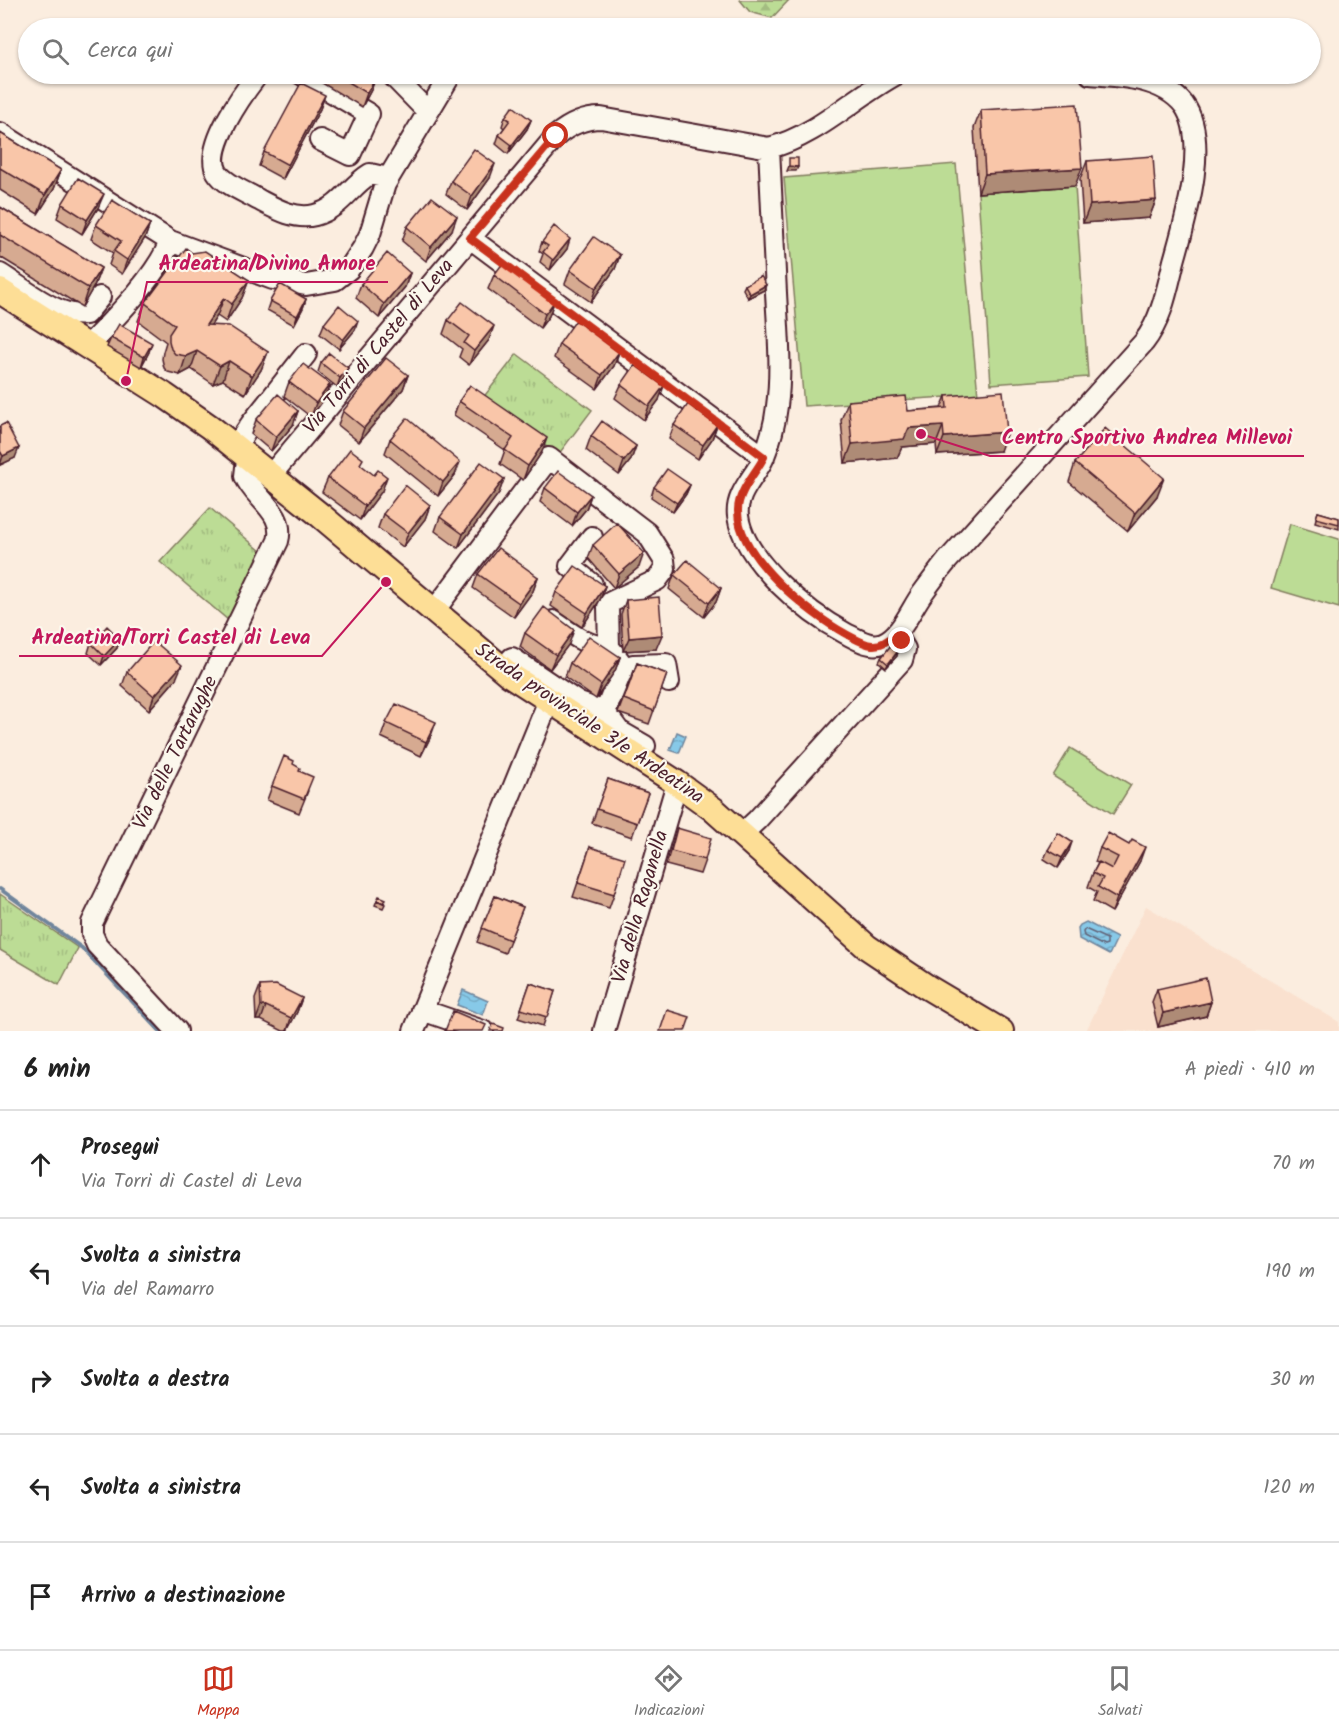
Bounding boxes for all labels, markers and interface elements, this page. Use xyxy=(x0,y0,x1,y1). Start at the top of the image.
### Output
search box xyxy=(18,18,1321,84)
text: Cerca qui xyxy=(87,34,173,69)
icon: search xyxy=(39,35,72,68)
route start xyxy=(542,122,568,148)
callout: Ardeatina/Divino Amore xyxy=(147,243,388,282)
text: Ardeatina/Divino Amore xyxy=(158,248,376,281)
street label: Via Torri di Castel di Leva xyxy=(296,252,462,442)
callout: Centro Sportivo Andrea Millevoi xyxy=(990,417,1304,456)
text: Centro Sportivo Andrea Millevoi xyxy=(1002,422,1293,455)
callout: Ardeatina/Torri Castel di Leva xyxy=(19,617,322,656)
text: Ardeatina/Torri Castel di Leva xyxy=(31,622,311,655)
route end xyxy=(888,627,914,653)
street label: Strada provinciale 3/e Ardeatina xyxy=(468,635,710,813)
street label: Via delle Tartarughe xyxy=(125,671,227,835)
street label: Via della Raganella xyxy=(604,827,678,987)
text: 6 min xyxy=(24,1049,91,1091)
text: A piedi · 410 m xyxy=(1185,1054,1315,1086)
text: Prosegui xyxy=(81,1131,159,1166)
icon: ahead xyxy=(24,1148,57,1181)
text: 70 m xyxy=(1272,1148,1315,1180)
text: Via Torri di Castel di Leva xyxy=(81,1166,302,1198)
text: Svolta a sinistra xyxy=(81,1239,241,1274)
icon: left xyxy=(24,1256,57,1289)
text: 190 m xyxy=(1265,1256,1315,1288)
text: Via del Ramarro xyxy=(81,1274,214,1306)
text: Svolta a destra xyxy=(81,1363,230,1398)
icon: right xyxy=(24,1364,57,1397)
text: 30 m xyxy=(1270,1364,1315,1396)
text: Svolta a sinistra xyxy=(81,1471,241,1506)
icon: left xyxy=(24,1472,57,1505)
text: 120 m xyxy=(1263,1472,1315,1504)
text: Arrivo a destinazione xyxy=(81,1579,285,1614)
icon: arrive xyxy=(24,1580,57,1613)
tab: Mappa xyxy=(197,1662,240,1723)
tab: Indicazioni xyxy=(634,1662,704,1723)
tab: Salvati xyxy=(1098,1662,1142,1723)

